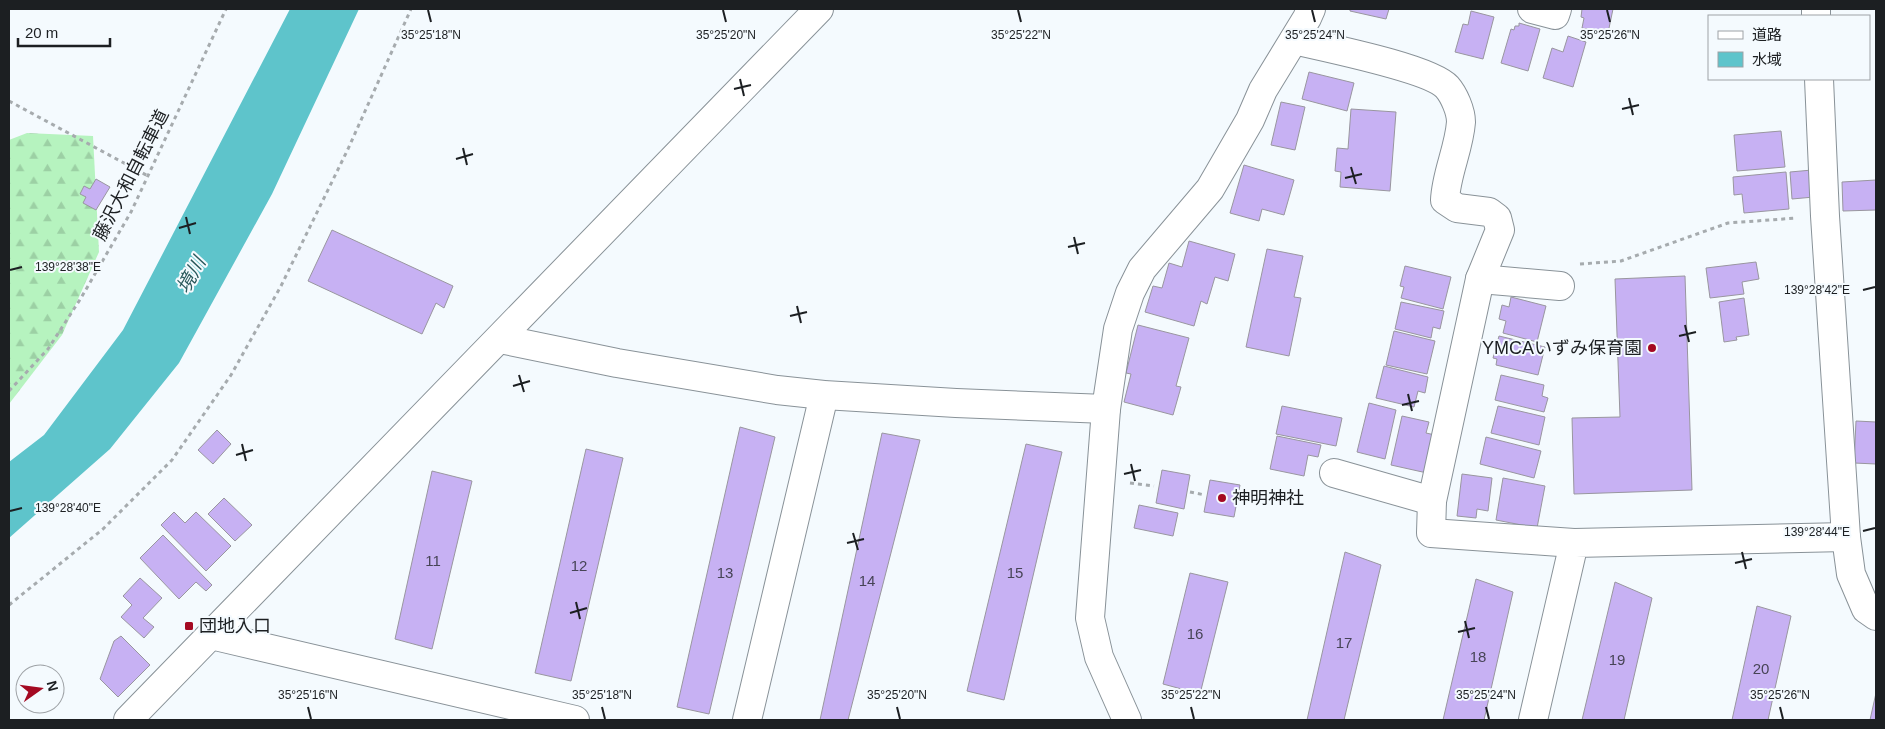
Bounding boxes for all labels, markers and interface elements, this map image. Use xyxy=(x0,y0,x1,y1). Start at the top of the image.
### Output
scale bar xyxy=(18,15,110,47)
legend xyxy=(1708,15,1870,80)
text: 20 m xyxy=(25,24,58,41)
text: 道路 xyxy=(1752,26,1782,43)
text: 35°25'18"N xyxy=(401,28,461,42)
text: 35°25'20"N xyxy=(696,28,756,42)
text: 35°25'22"N xyxy=(991,28,1051,42)
text: 35°25'24"N xyxy=(1285,28,1345,42)
text: 35°25'26"N xyxy=(1580,28,1640,42)
text: 水域 xyxy=(1752,51,1782,68)
street label: 藤沢大和自転車道 xyxy=(89,106,173,244)
water label: 境川 xyxy=(173,252,210,297)
text: 139°28'38"E xyxy=(35,260,101,274)
text: 139°28'42"E xyxy=(1784,283,1850,297)
place label: YMCAいずみ保育園 xyxy=(1482,338,1642,358)
marker: YMCAいずみ保育園 xyxy=(1646,342,1658,354)
place label: 神明神社 xyxy=(1232,488,1304,508)
marker: 神明神社 xyxy=(1216,492,1228,504)
text: 139°28'40"E xyxy=(35,501,101,515)
text: 139°28'44"E xyxy=(1784,525,1850,539)
house number: 11 xyxy=(425,552,441,569)
house number: 12 xyxy=(571,557,587,574)
house number: 13 xyxy=(717,564,733,581)
house number: 15 xyxy=(1007,564,1023,581)
house number: 14 xyxy=(859,572,875,589)
place label: 団地入口 xyxy=(199,616,271,636)
marker: 団地入口 xyxy=(183,620,195,632)
house number: 16 xyxy=(1187,625,1203,642)
house number: 17 xyxy=(1336,634,1352,651)
house number: 18 xyxy=(1470,648,1486,665)
house number: 19 xyxy=(1609,651,1625,668)
house number: 20 xyxy=(1753,660,1769,677)
north arrow xyxy=(15,664,65,714)
text: N xyxy=(44,679,62,693)
text: 35°25'16"N xyxy=(278,688,338,702)
text: 35°25'18"N xyxy=(572,688,632,702)
text: 35°25'20"N xyxy=(867,688,927,702)
text: 35°25'22"N xyxy=(1161,688,1221,702)
text: 35°25'24"N xyxy=(1456,688,1516,702)
text: 35°25'26"N xyxy=(1750,688,1810,702)

